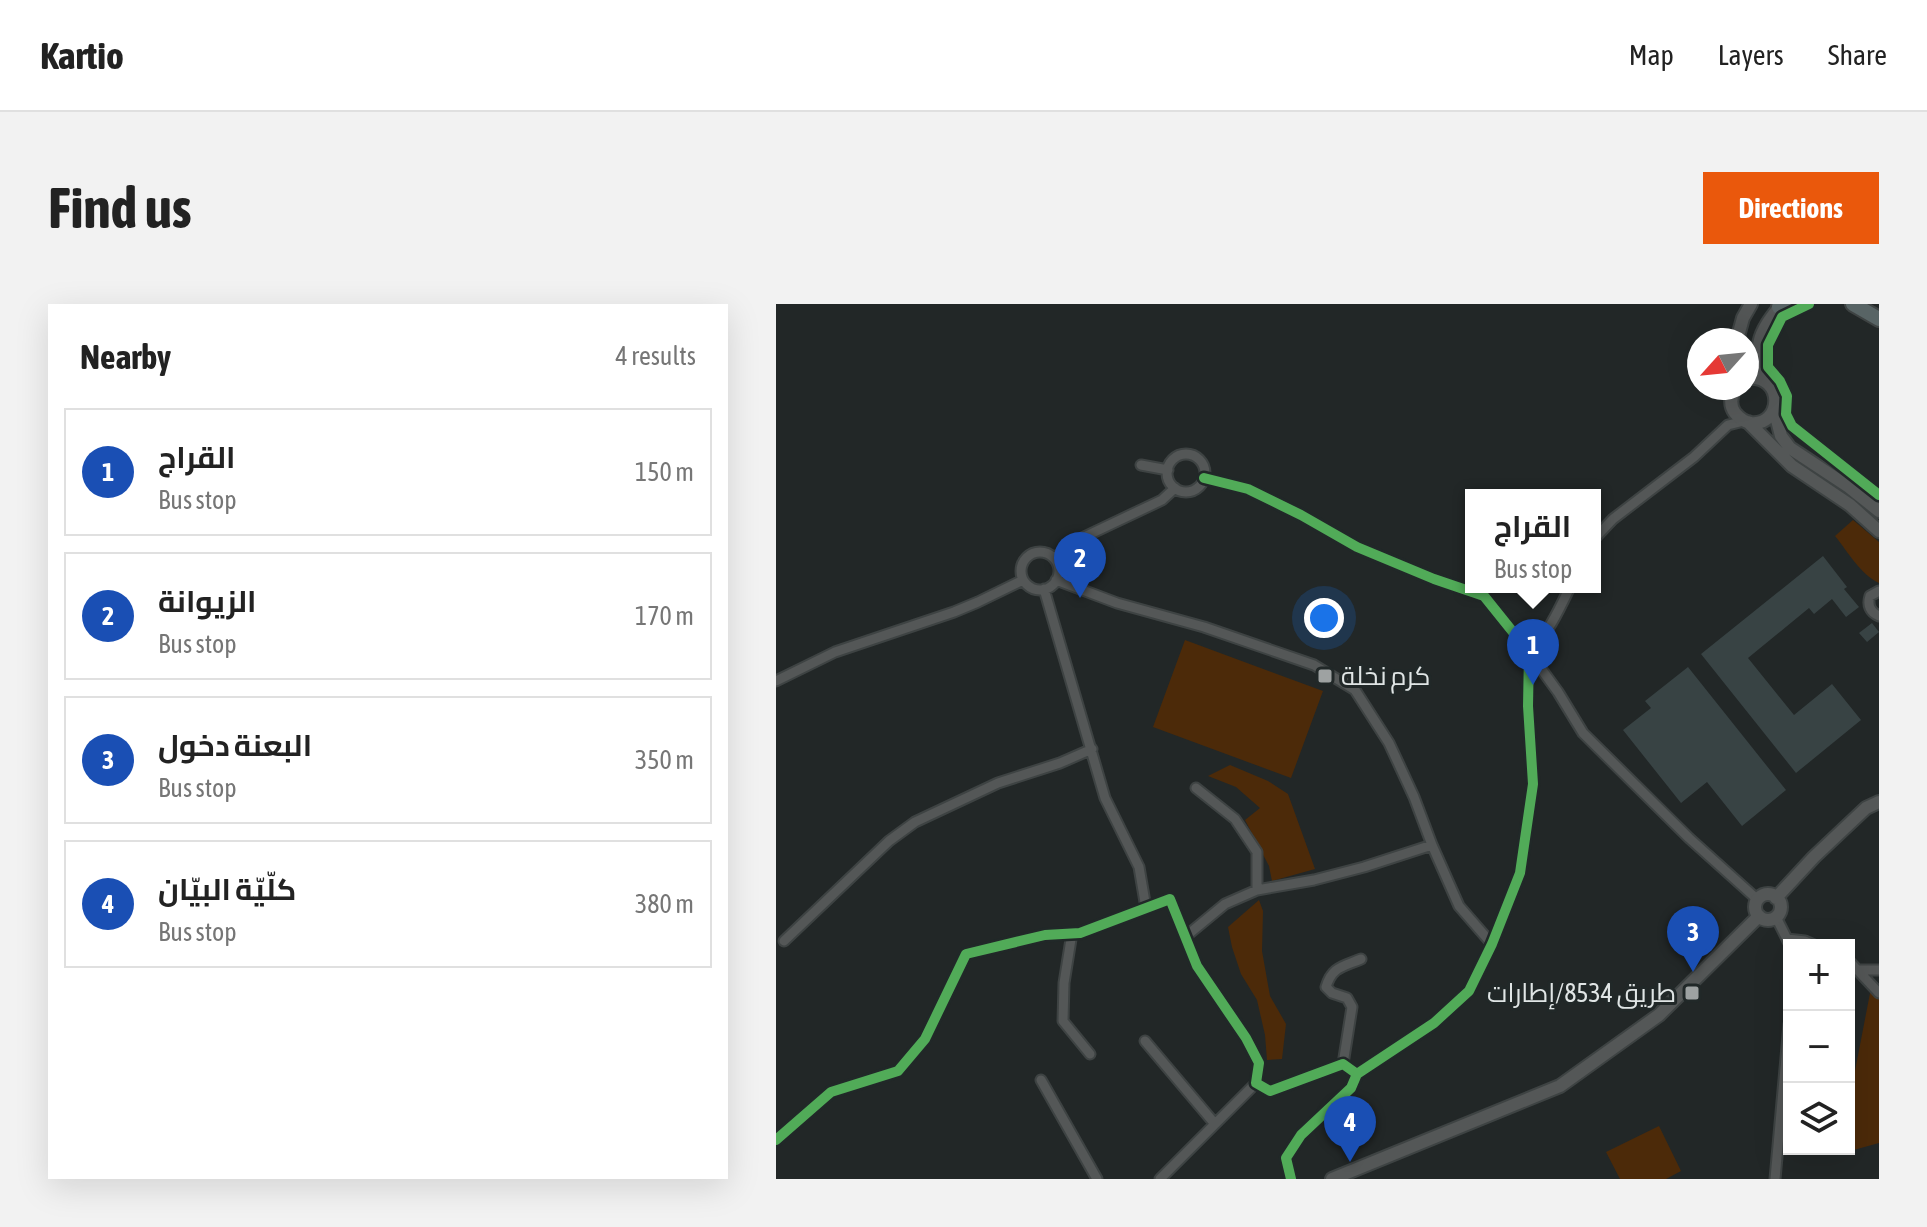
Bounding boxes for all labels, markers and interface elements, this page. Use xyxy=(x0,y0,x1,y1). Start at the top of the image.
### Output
text: Kartio xyxy=(40,34,124,77)
text: Map xyxy=(1629,39,1674,71)
text: Layers xyxy=(1718,39,1784,71)
text: Share xyxy=(1828,39,1887,71)
button: Directions xyxy=(1703,172,1879,244)
text: Find us xyxy=(48,176,192,240)
north arrow xyxy=(1687,328,1759,400)
text: Nearby xyxy=(80,337,171,376)
text: 4 results xyxy=(615,341,696,371)
text: القراج xyxy=(158,440,235,474)
text: 1 xyxy=(102,457,114,487)
text: 150 m xyxy=(635,457,694,487)
text: Bus stop xyxy=(158,485,237,515)
popup xyxy=(1465,489,1601,593)
text: القراج xyxy=(1494,509,1571,543)
pin: 2 xyxy=(1054,532,1106,598)
text: Bus stop xyxy=(1494,554,1572,584)
text: الزيوانة xyxy=(158,584,257,618)
your location xyxy=(1304,598,1344,638)
text: 2 xyxy=(102,601,114,631)
text: 170 m xyxy=(635,601,694,631)
pin: 1 xyxy=(1507,619,1559,685)
text: Bus stop xyxy=(158,629,237,659)
place label: كرم نخلة xyxy=(1341,661,1431,694)
marker: كرم نخلة xyxy=(1316,667,1334,685)
text: البعنة دخول xyxy=(158,728,312,762)
text: 3 xyxy=(102,745,114,775)
text: 350 m xyxy=(635,745,694,775)
text: Bus stop xyxy=(158,773,237,803)
text: كلّيّة البيّان xyxy=(158,872,296,906)
text: 4 xyxy=(102,889,114,919)
text: 380 m xyxy=(635,889,694,919)
pin: 3 xyxy=(1667,906,1719,972)
text: Bus stop xyxy=(158,917,237,947)
map controls xyxy=(1783,939,1855,1155)
button: + xyxy=(1783,939,1855,1011)
place label: طريق 8534/إطارات xyxy=(1487,978,1676,1010)
marker: طريق 8534/إطارات xyxy=(1683,984,1701,1002)
button: − xyxy=(1783,1011,1855,1083)
button: layers xyxy=(1783,1083,1855,1155)
pin: 4 xyxy=(1324,1096,1376,1162)

